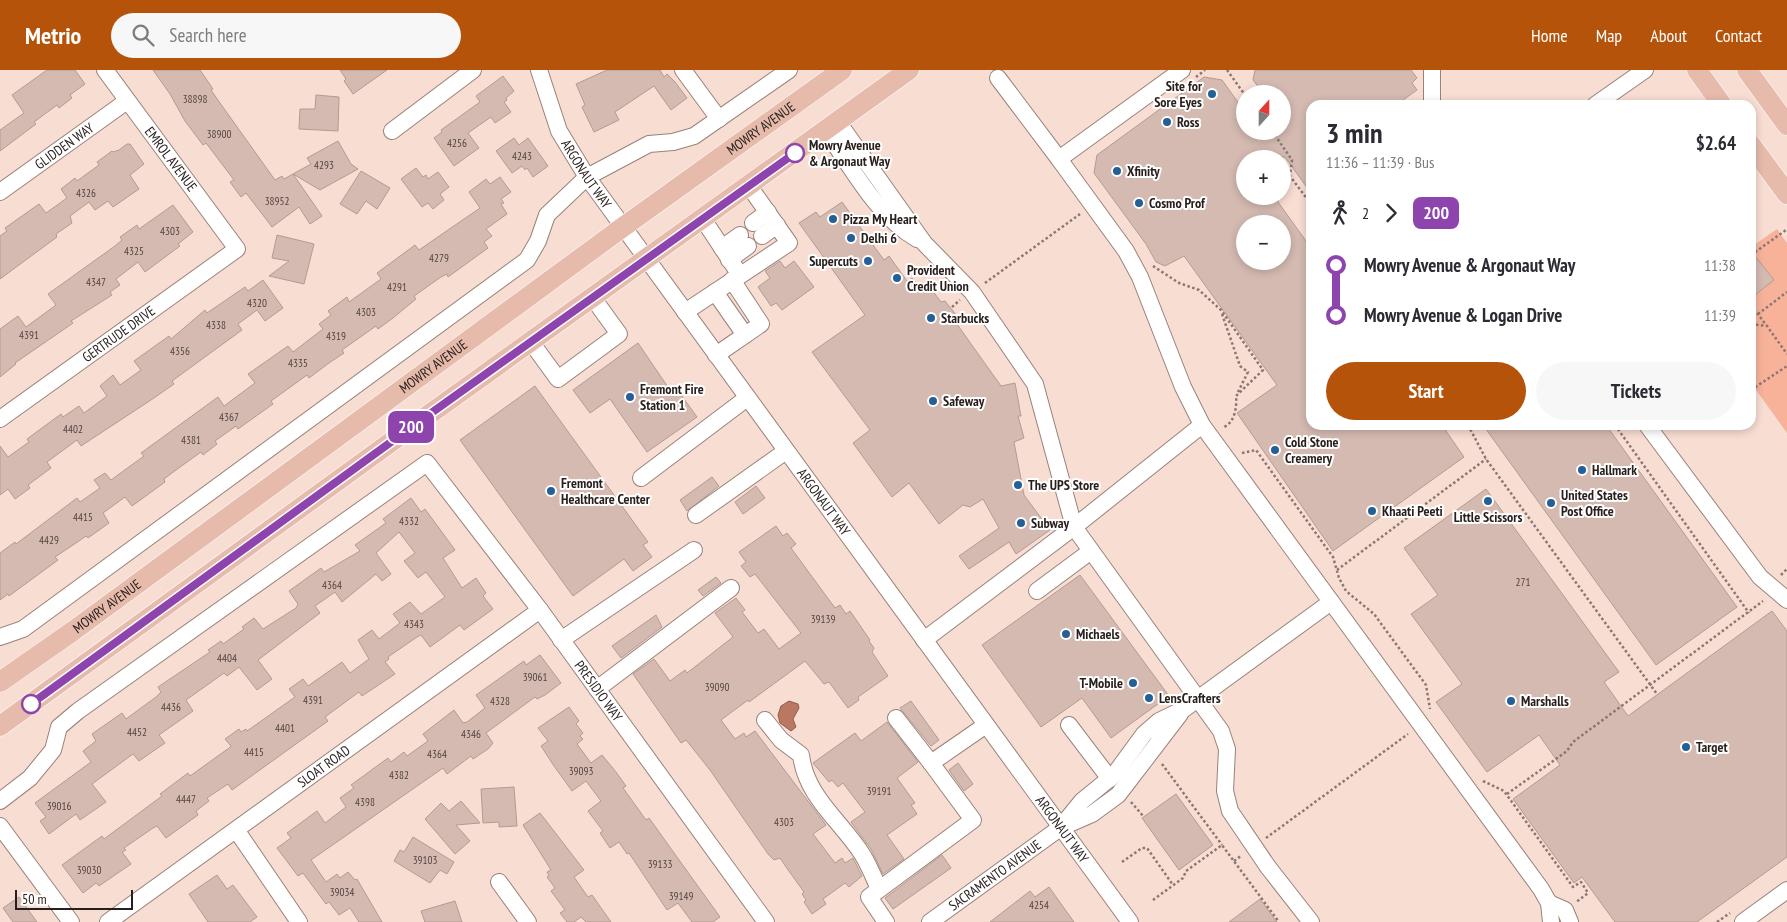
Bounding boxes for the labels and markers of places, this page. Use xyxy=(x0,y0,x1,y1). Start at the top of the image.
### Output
place label: Site for Sore Eyes xyxy=(1154,77,1203,111)
marker: Site for Sore Eyes xyxy=(1206,88,1218,100)
place label: Ross xyxy=(1177,113,1200,131)
marker: Ross xyxy=(1161,116,1173,128)
place label: Mowry Avenue & Argonaut Way xyxy=(809,136,891,170)
marker: Mowry Avenue & Argonaut Way xyxy=(785,143,805,163)
place label: Xfinity xyxy=(1127,162,1160,180)
marker: Xfinity xyxy=(1111,165,1123,177)
place label: Cosmo Prof xyxy=(1149,194,1206,212)
marker: Cosmo Prof xyxy=(1133,197,1145,209)
place label: Pizza My Heart xyxy=(843,210,917,228)
marker: Pizza My Heart xyxy=(827,213,839,225)
place label: Delhi 6 xyxy=(861,229,897,247)
marker: Delhi 6 xyxy=(845,232,857,244)
place label: Supercuts xyxy=(809,252,858,270)
marker: Supercuts xyxy=(862,255,874,267)
place label: Provident Credit Union xyxy=(907,261,969,295)
marker: Provident Credit Union xyxy=(891,272,903,284)
place label: Starbucks xyxy=(941,309,989,327)
marker: Starbucks xyxy=(925,312,937,324)
place label: Fremont Fire Station 1 xyxy=(640,380,704,414)
marker: Fremont Fire Station 1 xyxy=(624,391,636,403)
place label: Safeway xyxy=(943,392,985,410)
marker: Safeway xyxy=(927,395,939,407)
place label: Cold Stone Creamery xyxy=(1285,433,1338,467)
marker: Cold Stone Creamery xyxy=(1269,444,1281,456)
place label: Hallmark xyxy=(1592,461,1637,479)
marker: Hallmark xyxy=(1576,464,1588,476)
place label: Fremont Healthcare Center xyxy=(561,474,651,508)
place label: The UPS Store xyxy=(1028,476,1099,494)
marker: The UPS Store xyxy=(1012,479,1024,491)
marker: Fremont Healthcare Center xyxy=(545,485,557,497)
place label: United States Post Office xyxy=(1561,486,1628,520)
marker: Little Scissors xyxy=(1482,495,1494,507)
marker: United States Post Office xyxy=(1545,497,1557,509)
place label: Khaati Peeti xyxy=(1382,502,1443,520)
marker: Khaati Peeti xyxy=(1366,505,1378,517)
place label: Little Scissors xyxy=(1454,508,1522,526)
place label: Subway xyxy=(1031,514,1070,532)
marker: Subway xyxy=(1015,517,1027,529)
place label: Michaels xyxy=(1076,625,1120,643)
marker: Michaels xyxy=(1060,628,1072,640)
place label: T-Mobile xyxy=(1079,674,1123,692)
marker: T-Mobile xyxy=(1127,677,1139,689)
place label: LensCrafters xyxy=(1159,689,1221,707)
marker: LensCrafters xyxy=(1143,692,1155,704)
place label: Marshalls xyxy=(1521,692,1569,710)
unlabelled marker xyxy=(21,694,41,714)
marker: Marshalls xyxy=(1505,695,1517,707)
place label: Target xyxy=(1696,738,1728,756)
marker: Target xyxy=(1680,741,1692,753)

